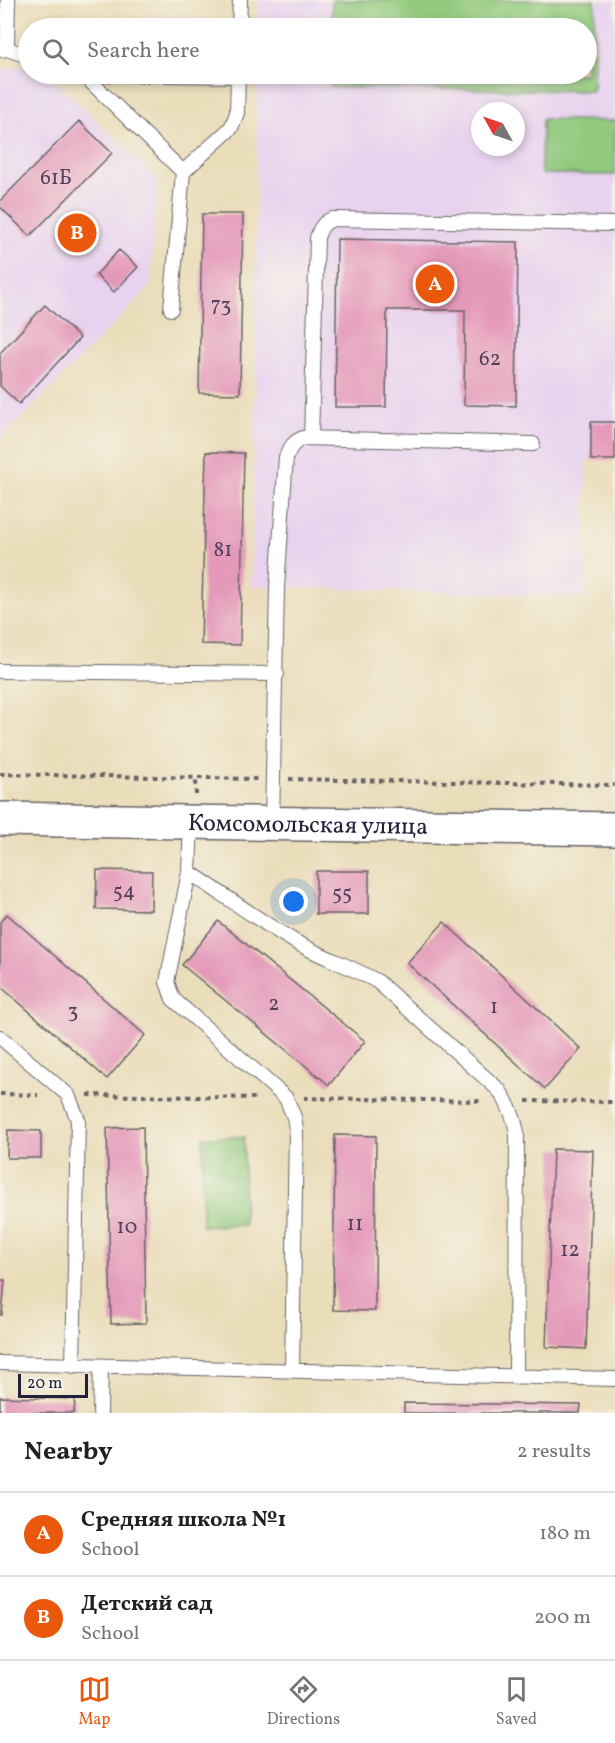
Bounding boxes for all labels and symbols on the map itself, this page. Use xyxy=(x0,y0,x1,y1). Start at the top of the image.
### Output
north arrow xyxy=(471,102,525,156)
house number: 61Б xyxy=(40,164,72,193)
pin: B xyxy=(58,210,97,256)
pin: A xyxy=(416,262,454,306)
house number: 73 xyxy=(211,291,231,320)
house number: 62 xyxy=(479,345,501,374)
house number: 81 xyxy=(214,536,232,565)
street label: Комсомольская улица xyxy=(188,807,428,845)
house number: 54 xyxy=(113,877,135,906)
house number: 55 xyxy=(332,879,352,908)
your location xyxy=(279,887,308,916)
house number: 2 xyxy=(268,990,280,1019)
house number: 1 xyxy=(490,993,498,1022)
house number: 3 xyxy=(68,997,78,1026)
house number: 11 xyxy=(347,1210,363,1239)
house number: 10 xyxy=(117,1213,137,1242)
house number: 12 xyxy=(560,1236,580,1265)
scale bar xyxy=(18,1371,88,1398)

